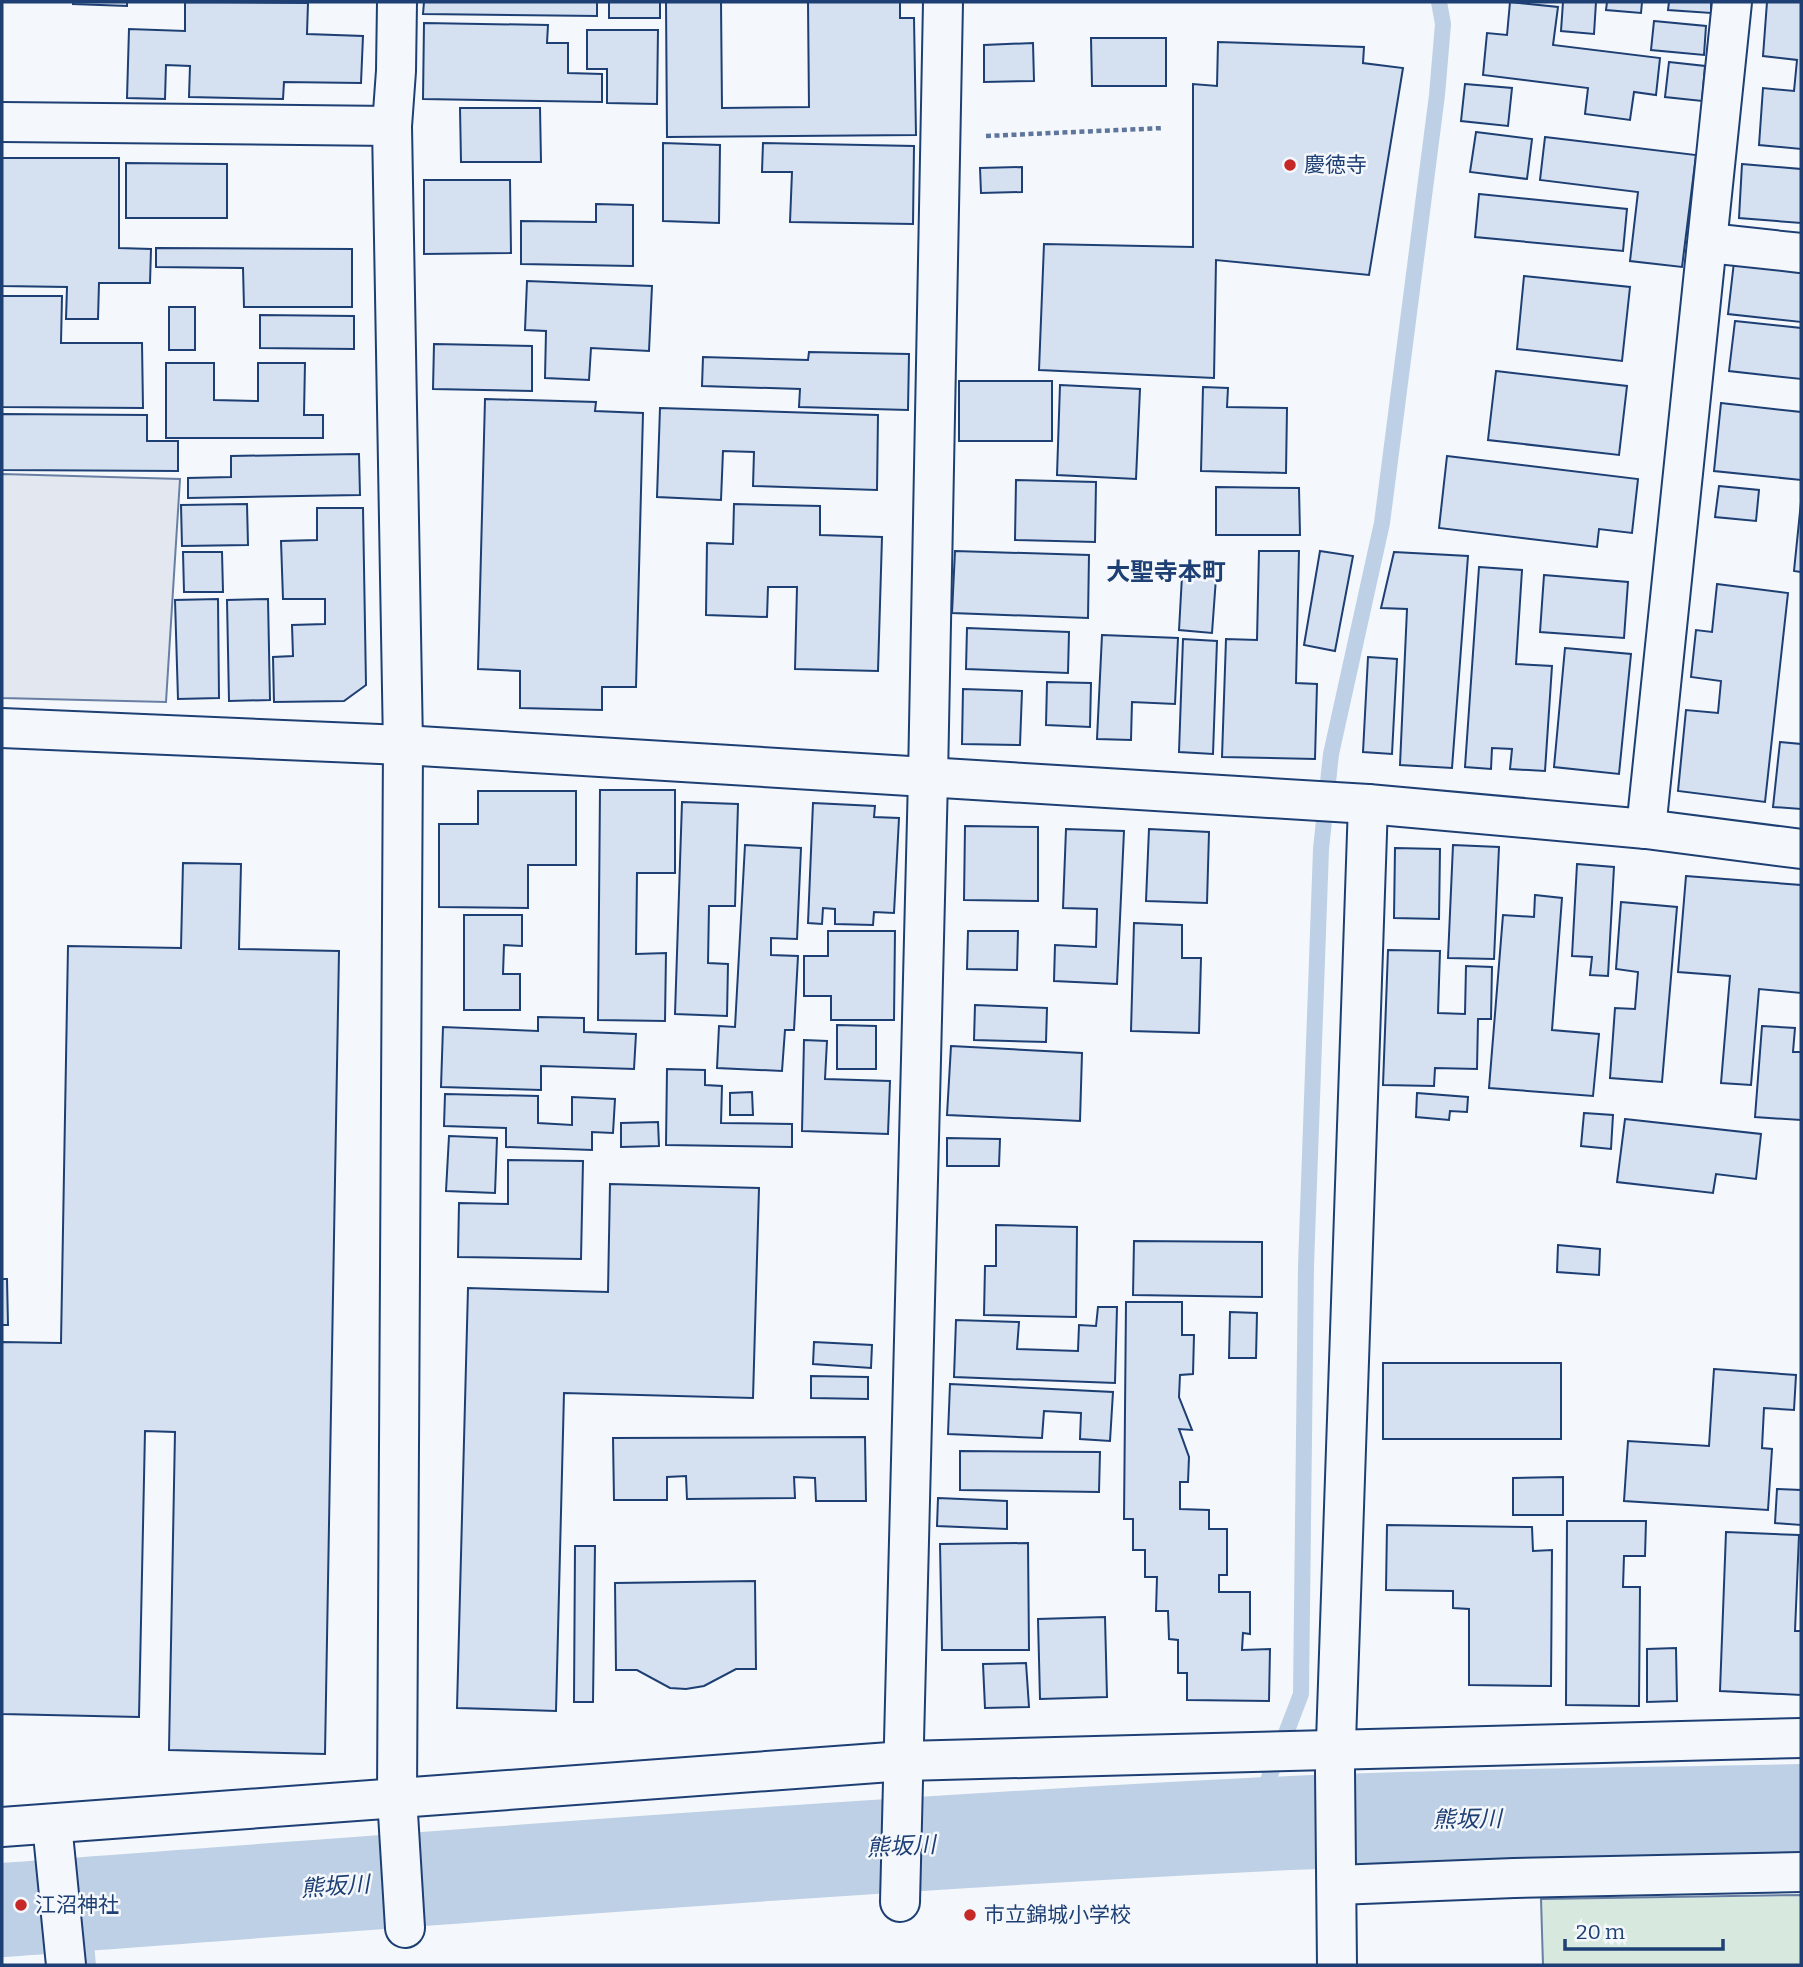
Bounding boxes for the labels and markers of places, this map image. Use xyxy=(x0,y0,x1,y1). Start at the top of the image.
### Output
place label: 慶徳寺 xyxy=(1304,152,1367,178)
marker: 慶徳寺 xyxy=(1282,157,1298,173)
place label: 江沼神社 xyxy=(35,1892,119,1918)
marker: 江沼神社 xyxy=(13,1897,29,1913)
place label: 市立錦城小学校 xyxy=(984,1902,1131,1928)
marker: 市立錦城小学校 xyxy=(962,1907,978,1923)

